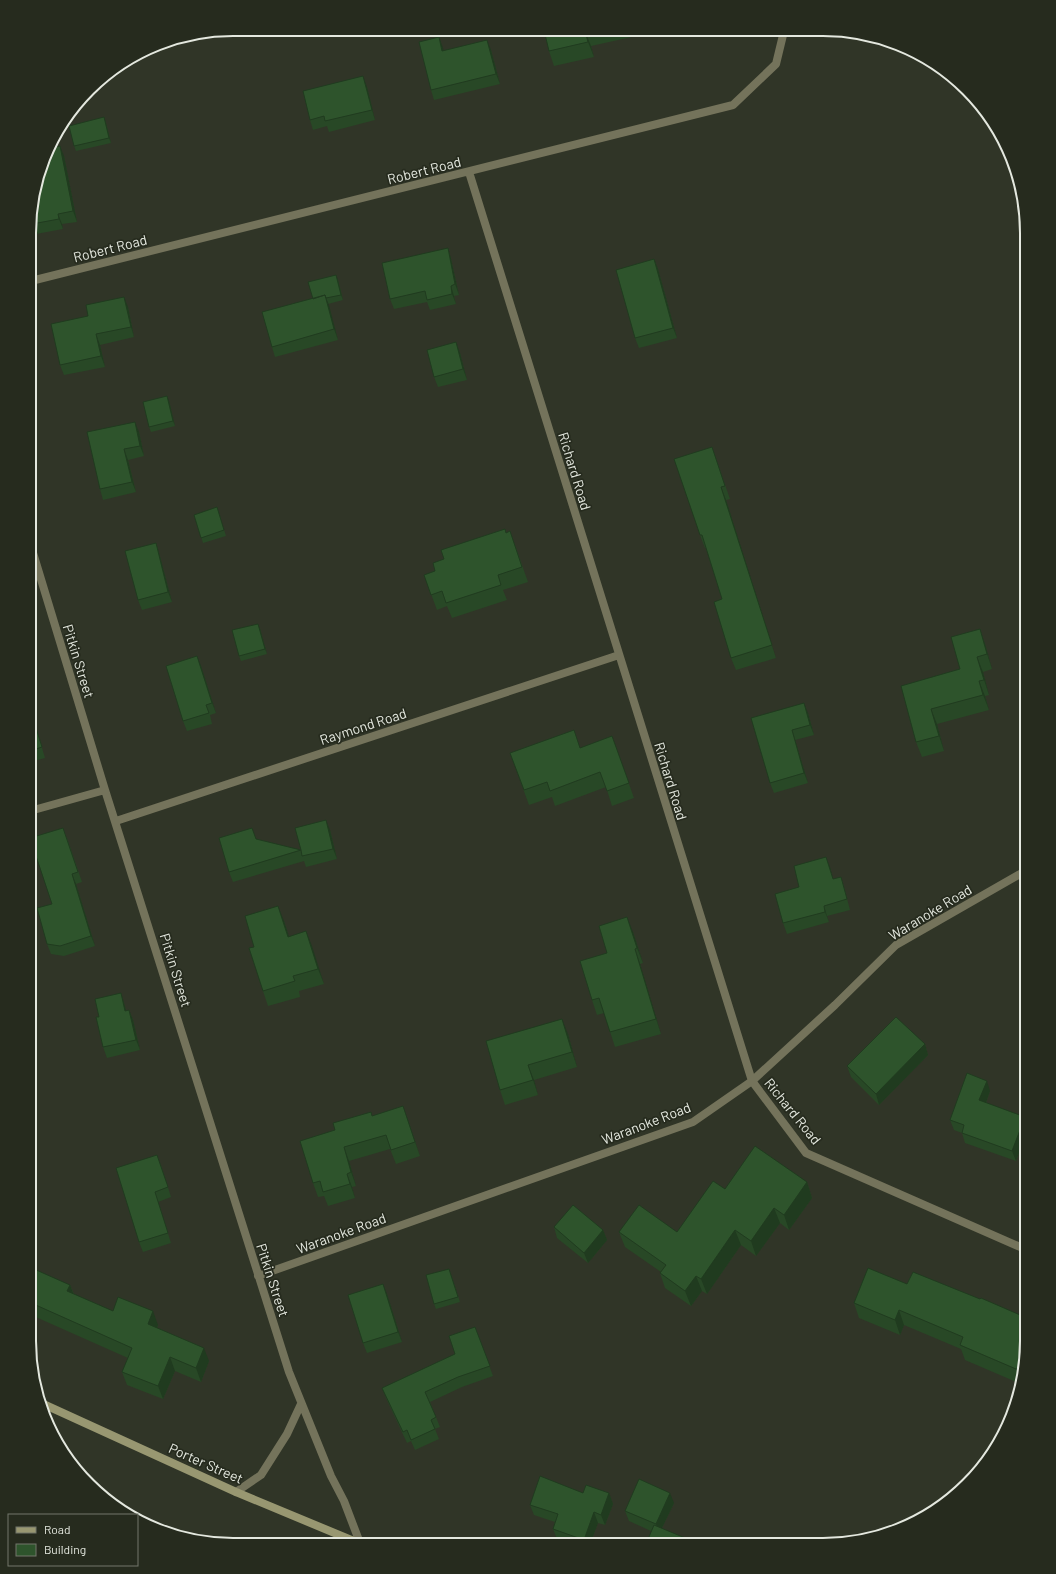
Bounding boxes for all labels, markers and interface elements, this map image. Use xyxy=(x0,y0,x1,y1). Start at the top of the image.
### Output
street label: Robert Road xyxy=(385,153,463,187)
street label: Robert Road xyxy=(71,231,149,265)
street label: Richard Road xyxy=(555,430,595,512)
street label: Pitkin Street xyxy=(60,622,98,700)
street label: Raymond Road xyxy=(318,704,408,748)
street label: Richard Road xyxy=(651,740,691,822)
street label: Waranoke Road xyxy=(885,880,975,944)
street label: Pitkin Street xyxy=(157,931,195,1009)
street label: Richard Road xyxy=(761,1074,825,1148)
street label: Waranoke Road xyxy=(599,1098,693,1148)
street label: Waranoke Road xyxy=(294,1209,388,1257)
street label: Pitkin Street xyxy=(253,1241,293,1319)
street label: Porter Street xyxy=(166,1439,246,1487)
legend xyxy=(8,1514,138,1566)
text: Road xyxy=(44,1522,71,1536)
text: Building xyxy=(44,1542,86,1556)

